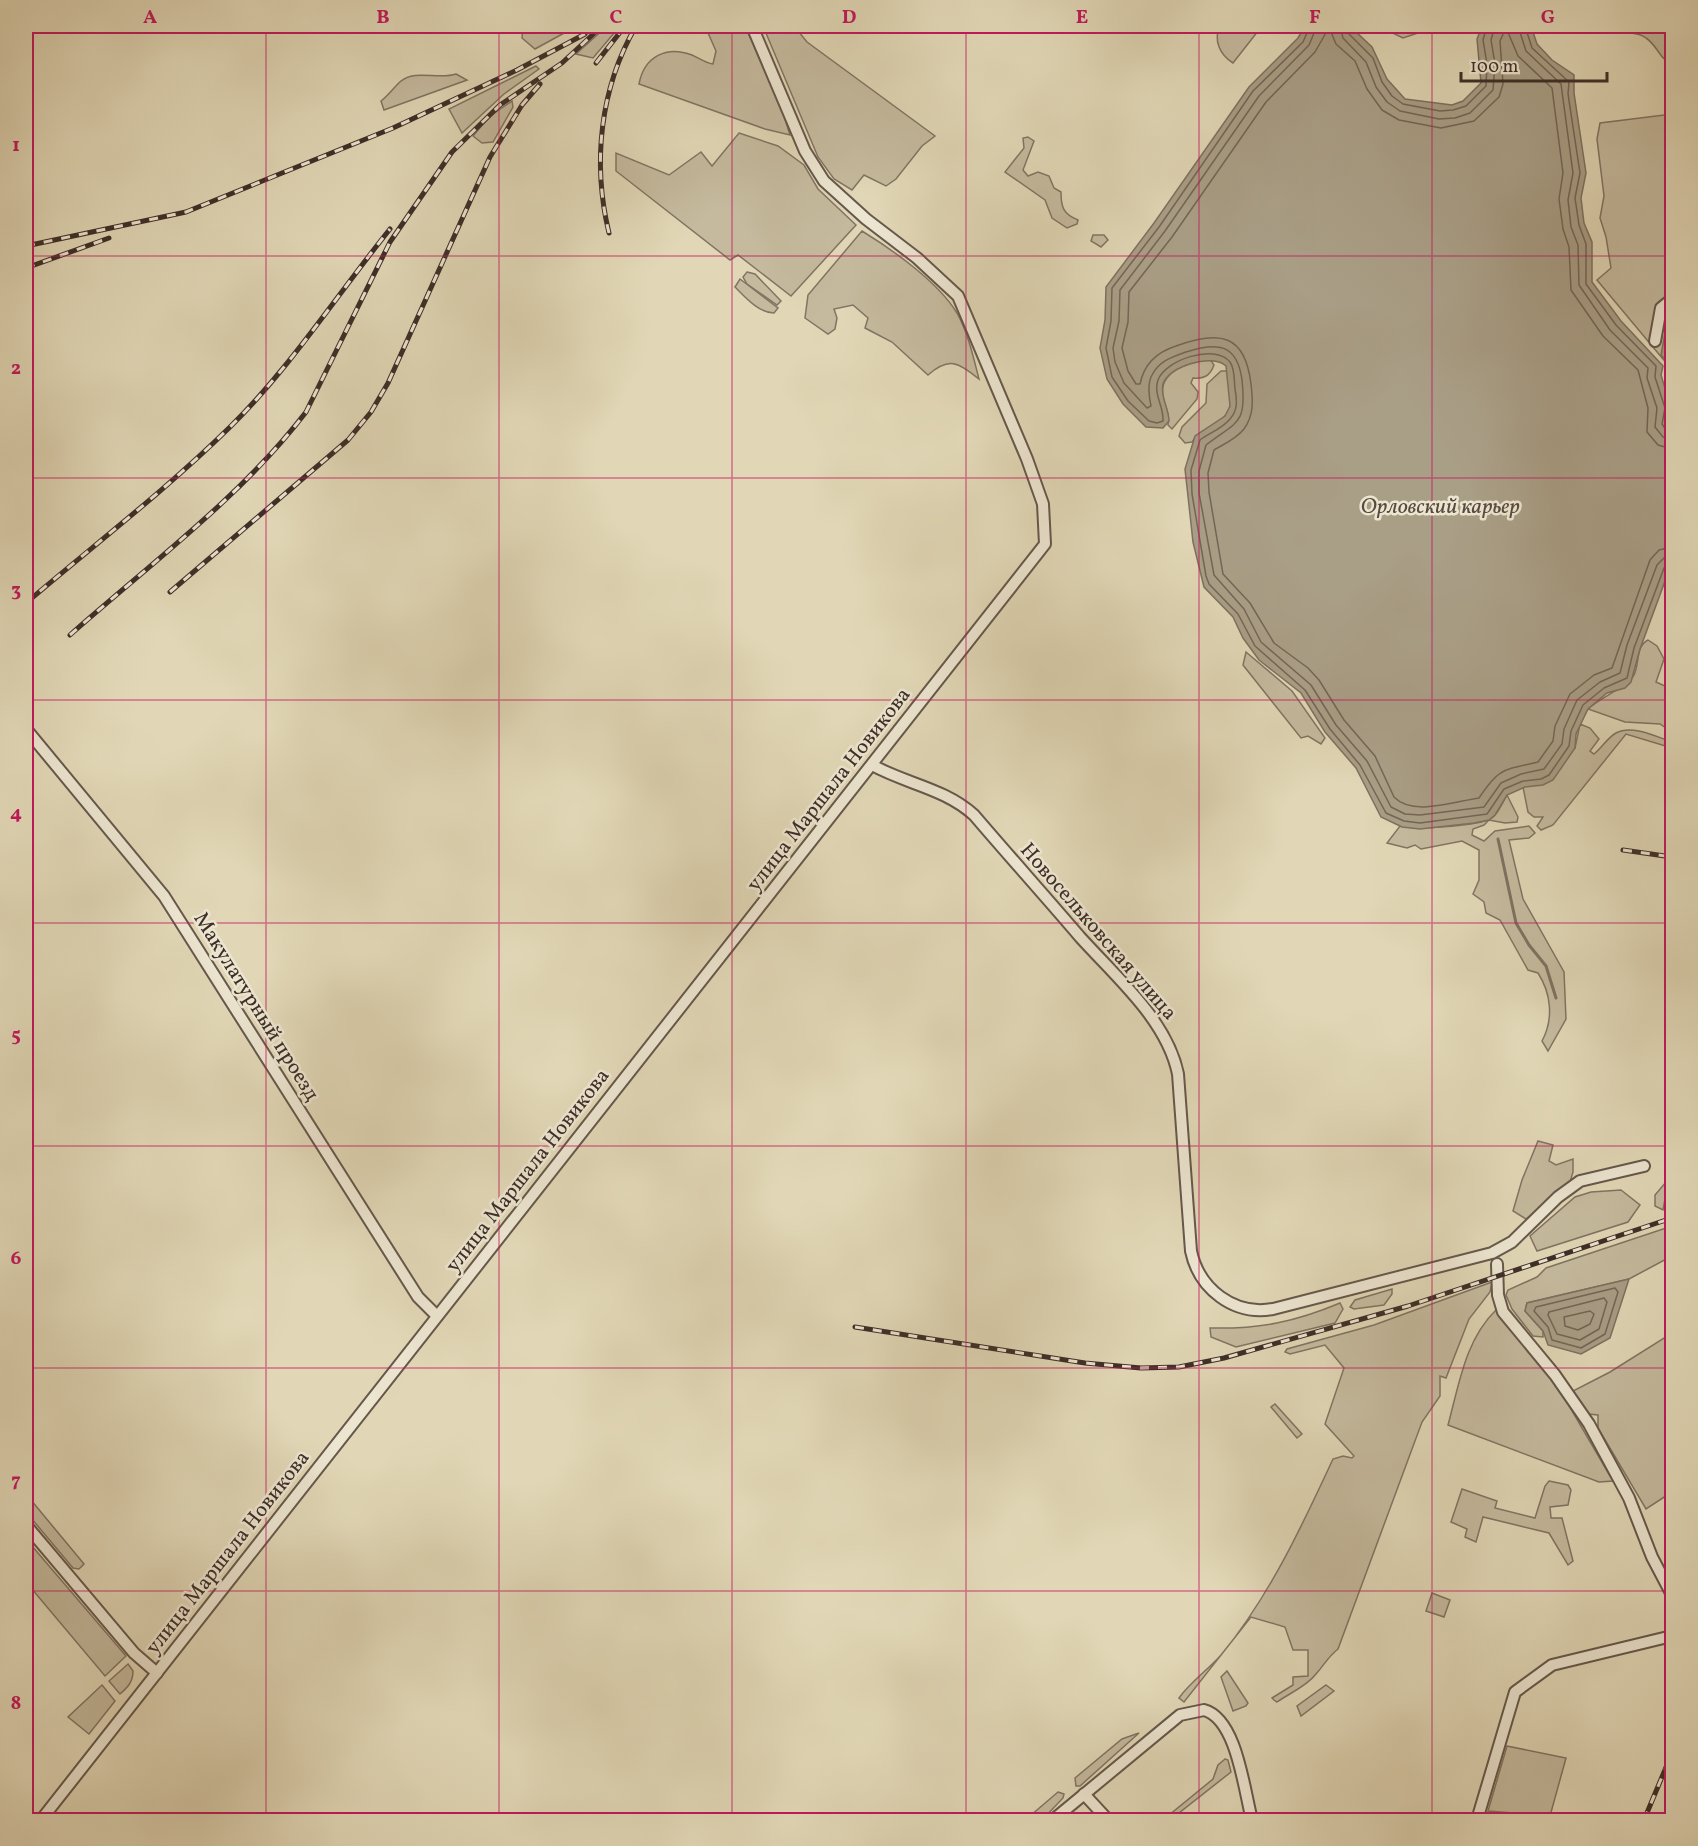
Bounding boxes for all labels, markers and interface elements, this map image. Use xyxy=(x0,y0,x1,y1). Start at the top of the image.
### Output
text: A xyxy=(143,4,157,32)
text: B xyxy=(376,4,390,32)
text: C xyxy=(610,4,623,32)
text: D xyxy=(842,4,856,32)
text: E xyxy=(1076,4,1088,32)
text: F xyxy=(1309,4,1321,32)
text: G xyxy=(1541,4,1555,32)
scale bar xyxy=(1461,45,1606,83)
text: 100 m xyxy=(1470,55,1519,80)
text: 1 xyxy=(12,132,20,160)
text: 2 xyxy=(11,355,21,383)
water label: Орловский карьер xyxy=(1360,492,1520,523)
text: 3 xyxy=(11,577,21,605)
street label: улица Маршала Новикова xyxy=(740,682,918,898)
text: 4 xyxy=(10,800,22,828)
street label: Новосельковская улица xyxy=(1013,837,1183,1027)
street label: Макулатурный проезд xyxy=(186,907,326,1107)
text: 5 xyxy=(11,1022,21,1050)
street label: улица Маршала Новикова xyxy=(439,1063,617,1279)
text: 6 xyxy=(11,1245,22,1273)
street label: улица Маршала Новикова xyxy=(139,1445,317,1661)
text: 7 xyxy=(11,1467,21,1495)
text: 8 xyxy=(11,1690,21,1718)

